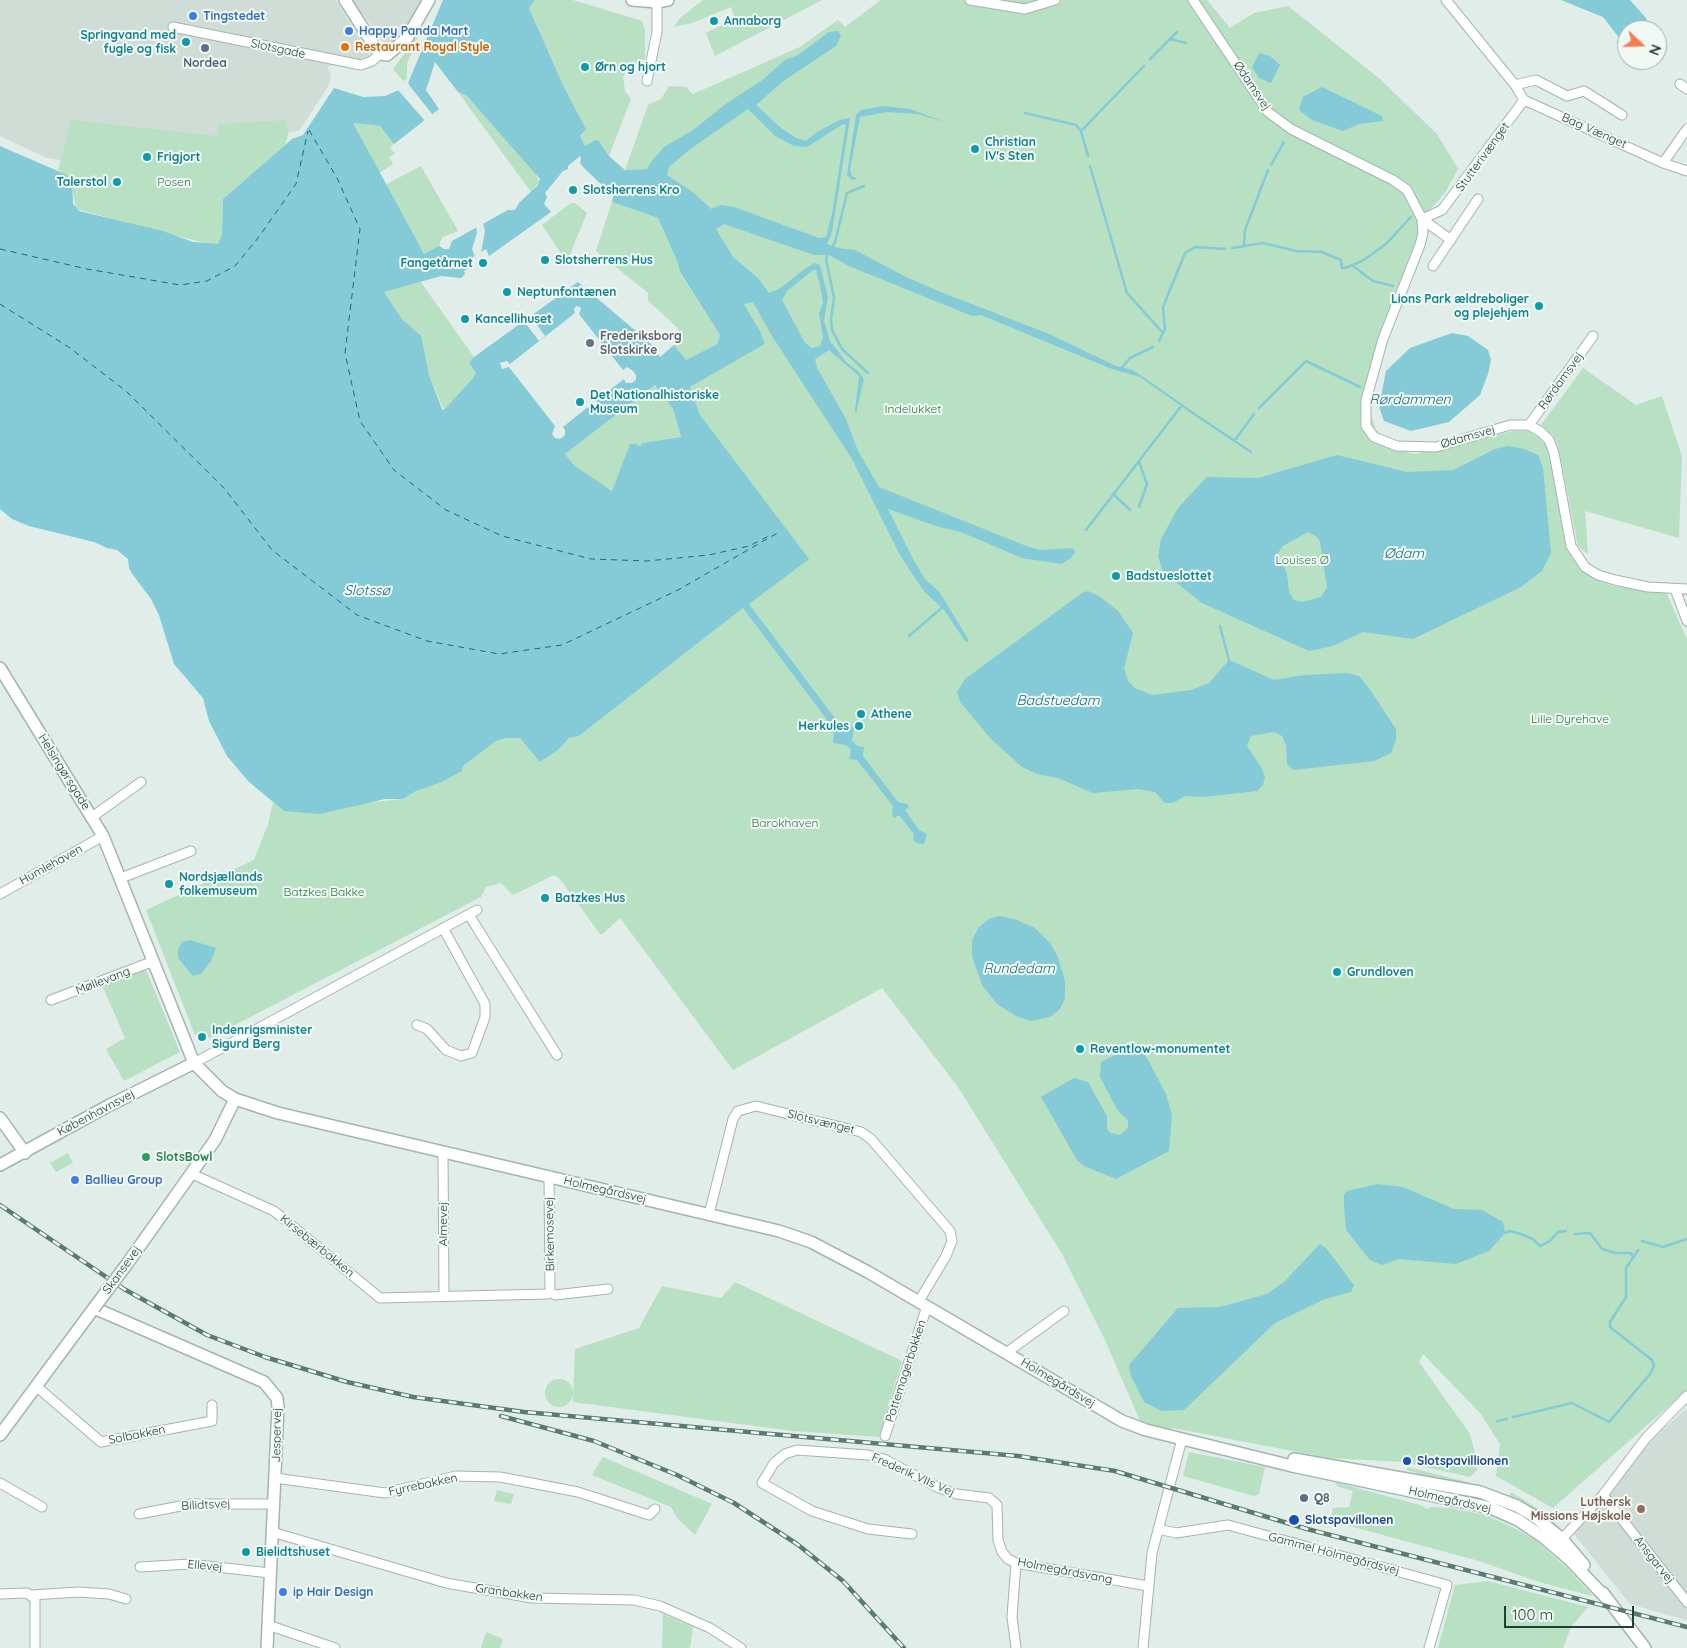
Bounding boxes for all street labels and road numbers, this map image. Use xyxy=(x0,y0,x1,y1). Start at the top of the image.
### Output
street label: Slotsgade xyxy=(249,36,307,62)
street label: Ødamsvej xyxy=(1230,59,1274,113)
street label: Bag Vænget xyxy=(1559,110,1629,152)
street label: Stutterivænget xyxy=(1453,120,1513,194)
street label: Rørdamsvej xyxy=(1535,350,1587,412)
street label: Ødamsvej xyxy=(1439,422,1497,452)
street label: Helsingørsgade xyxy=(35,731,93,813)
street label: Humlehaven xyxy=(17,842,85,888)
street label: Møllevang xyxy=(74,964,132,998)
street label: Københavnsvej xyxy=(55,1087,137,1139)
street label: Slotsvænget xyxy=(786,1107,856,1137)
street label: Holmegårdsvej xyxy=(562,1173,648,1207)
street label: Birkemosevej xyxy=(542,1196,558,1272)
street label: Almevej xyxy=(436,1202,450,1246)
street label: Kirsebærbakken xyxy=(277,1212,357,1280)
street label: Skansevej xyxy=(100,1243,144,1297)
street label: Pottemagerbakken xyxy=(883,1318,929,1424)
street label: Holmegårdsvej xyxy=(1018,1355,1098,1411)
street label: Jespervej xyxy=(269,1407,285,1463)
street label: Solbakken xyxy=(107,1422,167,1448)
street label: Frederik VIIs Vej xyxy=(869,1450,957,1500)
street label: Fyrrebakken xyxy=(387,1471,459,1499)
street label: Holmegårdsvej xyxy=(1407,1483,1493,1517)
street label: Bilidtsvej xyxy=(181,1497,231,1513)
street label: Gammel Holmegårdsvej xyxy=(1267,1530,1401,1578)
street label: Ansgarvej xyxy=(1631,1533,1677,1587)
street label: Holmegårdsvang xyxy=(1016,1555,1114,1587)
street label: Ellevej xyxy=(187,1557,223,1575)
street label: Granbakken xyxy=(474,1581,544,1605)

